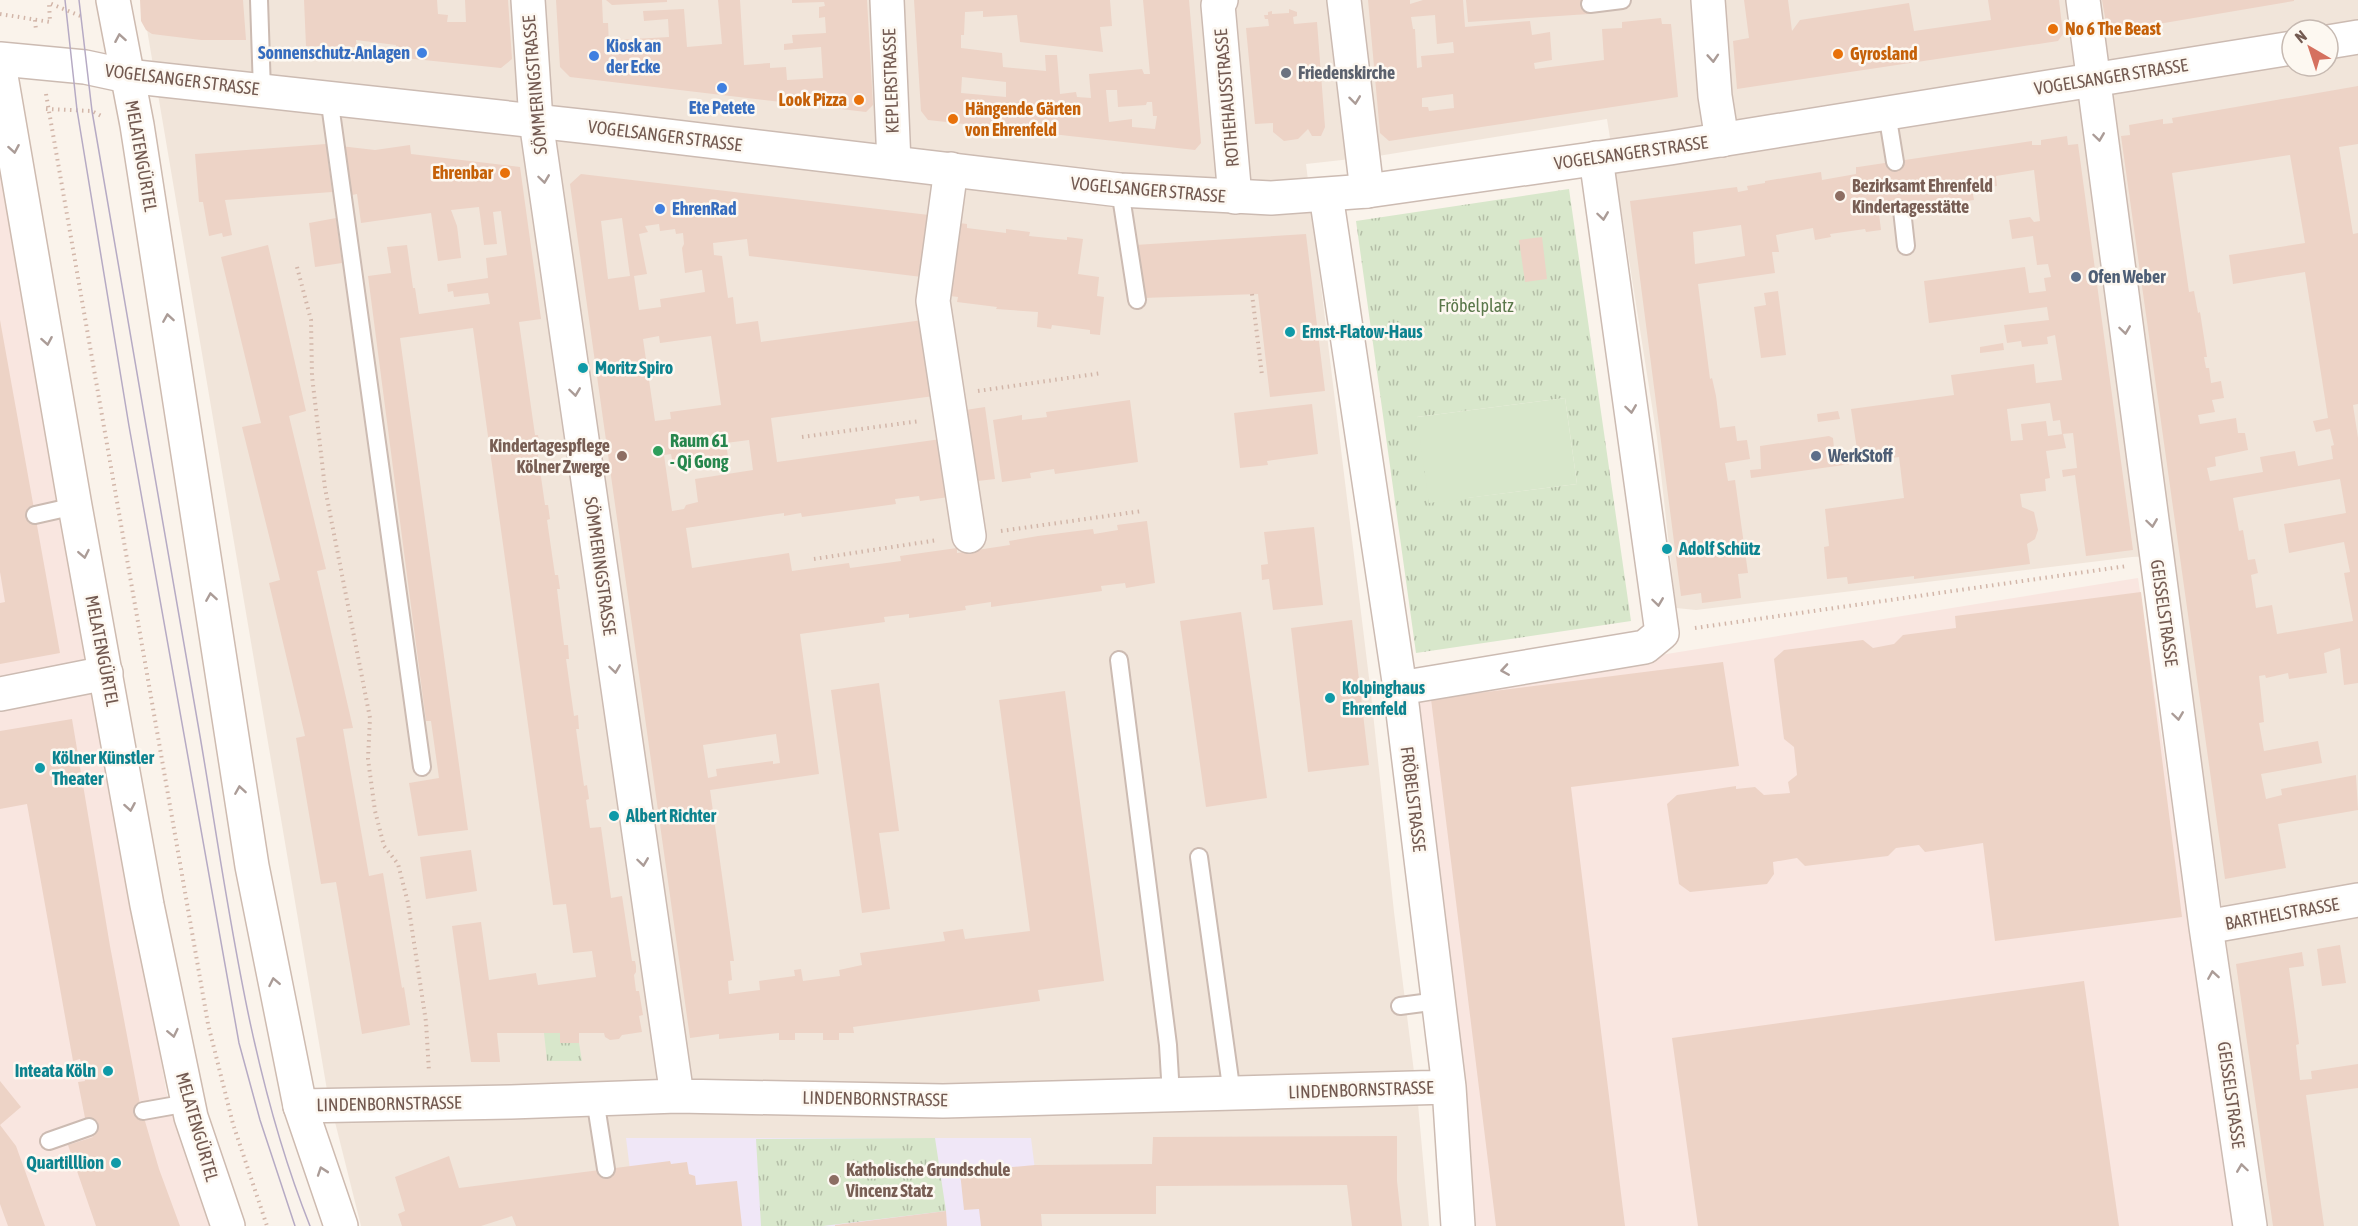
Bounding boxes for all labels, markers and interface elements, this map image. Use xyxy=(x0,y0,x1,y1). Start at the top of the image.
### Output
street label: SÖMMERINGSTRASSE xyxy=(518,14,551,156)
place label: No 6 The Beast xyxy=(2065,18,2162,39)
north arrow xyxy=(2280,18,2340,78)
marker: No 6 The Beast xyxy=(2046,22,2060,36)
text: N xyxy=(2291,26,2310,46)
street label: KEPLERSTRASSE xyxy=(878,28,903,134)
street label: ROTHEHAUSSTRASSE xyxy=(1210,28,1243,168)
one-way arrow xyxy=(114,33,127,43)
place label: Kiosk an der Ecke xyxy=(606,35,662,77)
place label: Sonnenschutz-Anlagen xyxy=(258,42,410,63)
place label: Gyrosland xyxy=(1850,43,1917,64)
marker: Sonnenschutz-Anlagen xyxy=(415,46,429,60)
marker: Gyrosland xyxy=(1831,47,1845,61)
marker: Kiosk an der Ecke xyxy=(587,49,601,63)
one-way arrow xyxy=(1706,54,1719,63)
street label: VOGELSANGER STRASSE xyxy=(2033,54,2189,99)
street label: VOGELSANGER STRASSE xyxy=(104,60,261,99)
place label: Friedenskirche xyxy=(1298,62,1395,83)
marker: Friedenskirche xyxy=(1279,66,1293,80)
marker: Ete Petete xyxy=(715,81,729,95)
place label: Look Pizza xyxy=(779,89,847,110)
marker: Look Pizza xyxy=(852,93,866,107)
one-way arrow xyxy=(1349,95,1361,104)
place label: Ete Petete xyxy=(689,97,755,118)
place label: Hängende Gärten von Ehrenfeld xyxy=(965,98,1081,140)
street label: MELATENGÜRTEL xyxy=(121,99,162,213)
marker: Hängende Gärten von Ehrenfeld xyxy=(946,112,960,126)
street label: VOGELSANGER STRASSE xyxy=(587,116,744,155)
street label: VOGELSANGER STRASSE xyxy=(1553,131,1709,174)
one-way arrow xyxy=(2093,132,2105,141)
one-way arrow xyxy=(7,144,19,153)
place label: Ehrenbar xyxy=(432,162,494,183)
marker: Ehrenbar xyxy=(498,166,512,180)
street label: VOGELSANGER STRASSE xyxy=(1070,172,1227,207)
one-way arrow xyxy=(538,174,550,183)
place label: Bezirksamt Ehrenfeld Kindertagesstätte xyxy=(1852,175,1993,217)
marker: Bezirksamt Ehrenfeld Kindertagesstätte xyxy=(1833,189,1847,203)
place label: EhrenRad xyxy=(672,198,737,219)
marker: EhrenRad xyxy=(653,202,667,216)
one-way arrow xyxy=(1597,211,1609,221)
place label: Ofen Weber xyxy=(2088,266,2166,287)
marker: Ofen Weber xyxy=(2069,270,2083,284)
park label: Fröbelplatz xyxy=(1438,295,1514,316)
one-way arrow xyxy=(162,313,174,323)
place label: Ernst-Flatow-Haus xyxy=(1302,321,1423,342)
marker: Ernst-Flatow-Haus xyxy=(1283,325,1297,339)
one-way arrow xyxy=(2118,325,2131,335)
one-way arrow xyxy=(40,336,52,345)
place label: Moritz Spiro xyxy=(595,357,673,378)
marker: Moritz Spiro xyxy=(576,361,590,375)
one-way arrow xyxy=(569,388,581,397)
one-way arrow xyxy=(1624,405,1636,414)
place label: Raum 61 - Qi Gong xyxy=(670,430,729,472)
place label: Kindertagespflege Kölner Zwerge xyxy=(489,435,610,477)
marker: Raum 61 - Qi Gong xyxy=(651,444,665,458)
place label: WerkStoff xyxy=(1827,445,1893,466)
marker: Kindertagespflege Kölner Zwerge xyxy=(615,449,629,463)
marker: WerkStoff xyxy=(1809,449,1823,463)
street label: SÖMMERINGSTRASSE xyxy=(580,495,621,637)
one-way arrow xyxy=(2145,518,2157,528)
place label: Adolf Schütz xyxy=(1678,538,1761,559)
marker: Adolf Schütz xyxy=(1660,542,1674,556)
one-way arrow xyxy=(77,548,90,558)
street label: GEISSELSTRASSE xyxy=(2147,558,2182,668)
one-way arrow xyxy=(205,593,217,602)
street label: MELATENGÜRTEL xyxy=(81,594,124,708)
one-way arrow xyxy=(1651,598,1663,607)
one-way arrow xyxy=(1500,663,1510,676)
one-way arrow xyxy=(608,664,620,673)
place label: Kolpinghaus Ehrenfeld xyxy=(1342,677,1426,719)
marker: Kolpinghaus Ehrenfeld xyxy=(1323,691,1337,705)
one-way arrow xyxy=(2171,712,2183,721)
street label: FRÖBELSTRASSE xyxy=(1397,745,1430,853)
place label: Kölner Künstler Theater xyxy=(52,747,155,789)
marker: Kölner Künstler Theater xyxy=(33,761,47,775)
one-way arrow xyxy=(235,786,247,795)
one-way arrow xyxy=(123,802,136,812)
place label: Albert Richter xyxy=(625,805,717,826)
marker: Albert Richter xyxy=(607,809,621,823)
one-way arrow xyxy=(636,857,648,866)
street label: BARTHELSTRASSE xyxy=(2223,893,2341,934)
one-way arrow xyxy=(2208,971,2220,980)
one-way arrow xyxy=(268,977,281,987)
one-way arrow xyxy=(166,1028,179,1038)
street label: GEISSELSTRASSE xyxy=(2214,1040,2249,1150)
place label: Inteata Köln xyxy=(15,1060,96,1081)
marker: Inteata Köln xyxy=(101,1064,115,1078)
street label: MELATENGÜRTEL xyxy=(172,1070,223,1184)
street label: LINDENBORNSTRASSE xyxy=(1288,1076,1434,1103)
street label: LINDENBORNSTRASSE xyxy=(802,1087,948,1110)
street label: LINDENBORNSTRASSE xyxy=(316,1092,462,1115)
place label: Quartilllion xyxy=(26,1152,104,1173)
marker: Quartilllion xyxy=(109,1156,123,1170)
place label: Katholische Grundschule Vincenz Statz xyxy=(845,1159,1011,1201)
one-way arrow xyxy=(2236,1164,2248,1173)
one-way arrow xyxy=(317,1166,330,1177)
marker: Katholische Grundschule Vincenz Statz xyxy=(827,1173,841,1187)

